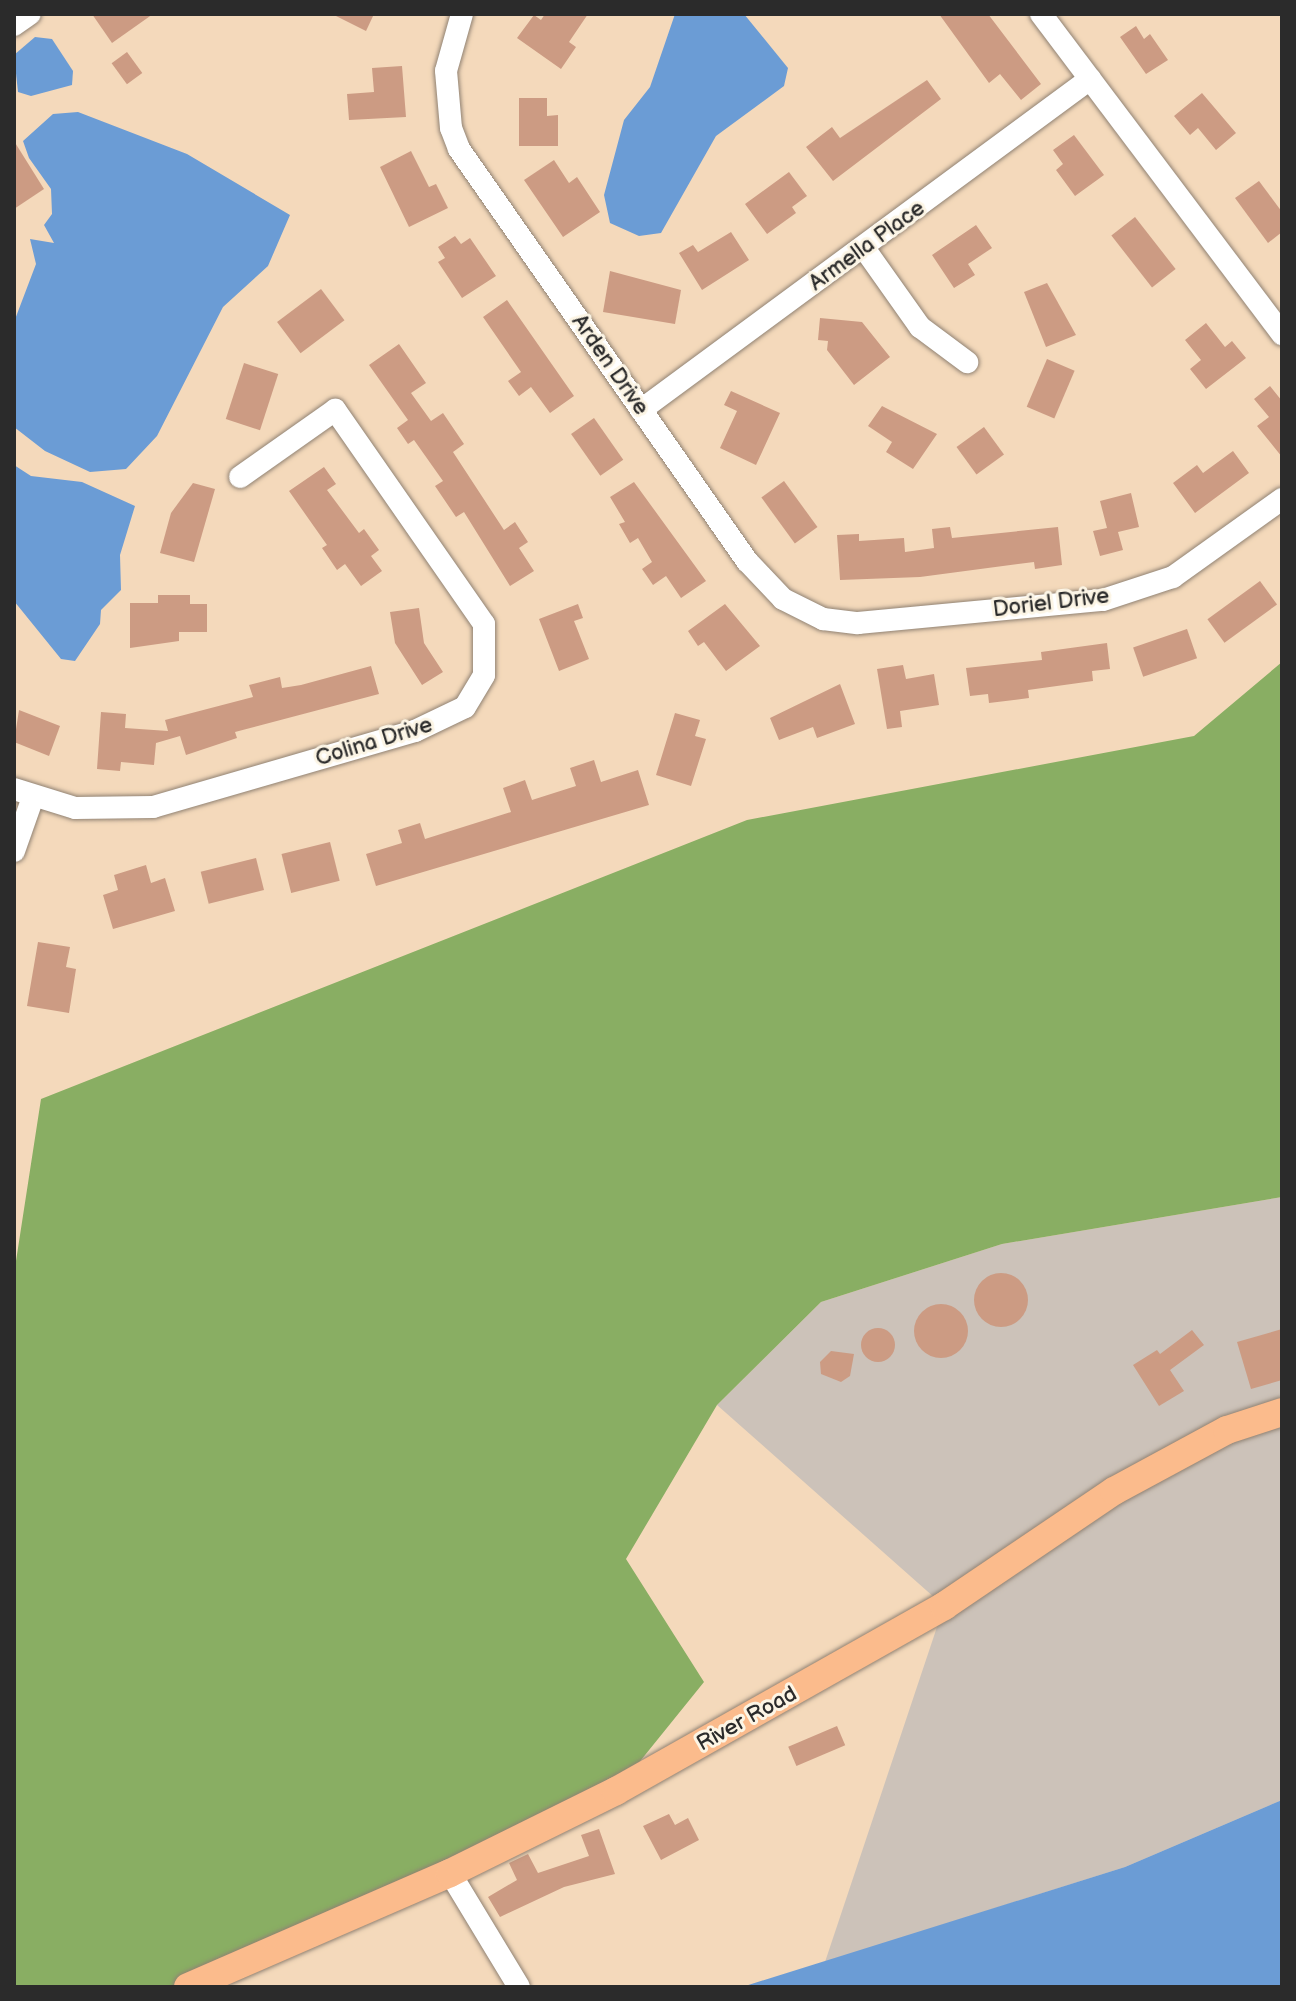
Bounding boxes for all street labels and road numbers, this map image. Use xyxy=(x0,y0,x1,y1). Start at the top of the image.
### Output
street label: Armella Place xyxy=(804,195,930,297)
street label: Arden Drive xyxy=(566,310,654,420)
street label: Doriel Drive xyxy=(991,583,1111,623)
street label: Colina Drive xyxy=(312,712,436,772)
street label: River Road xyxy=(692,1681,802,1757)

